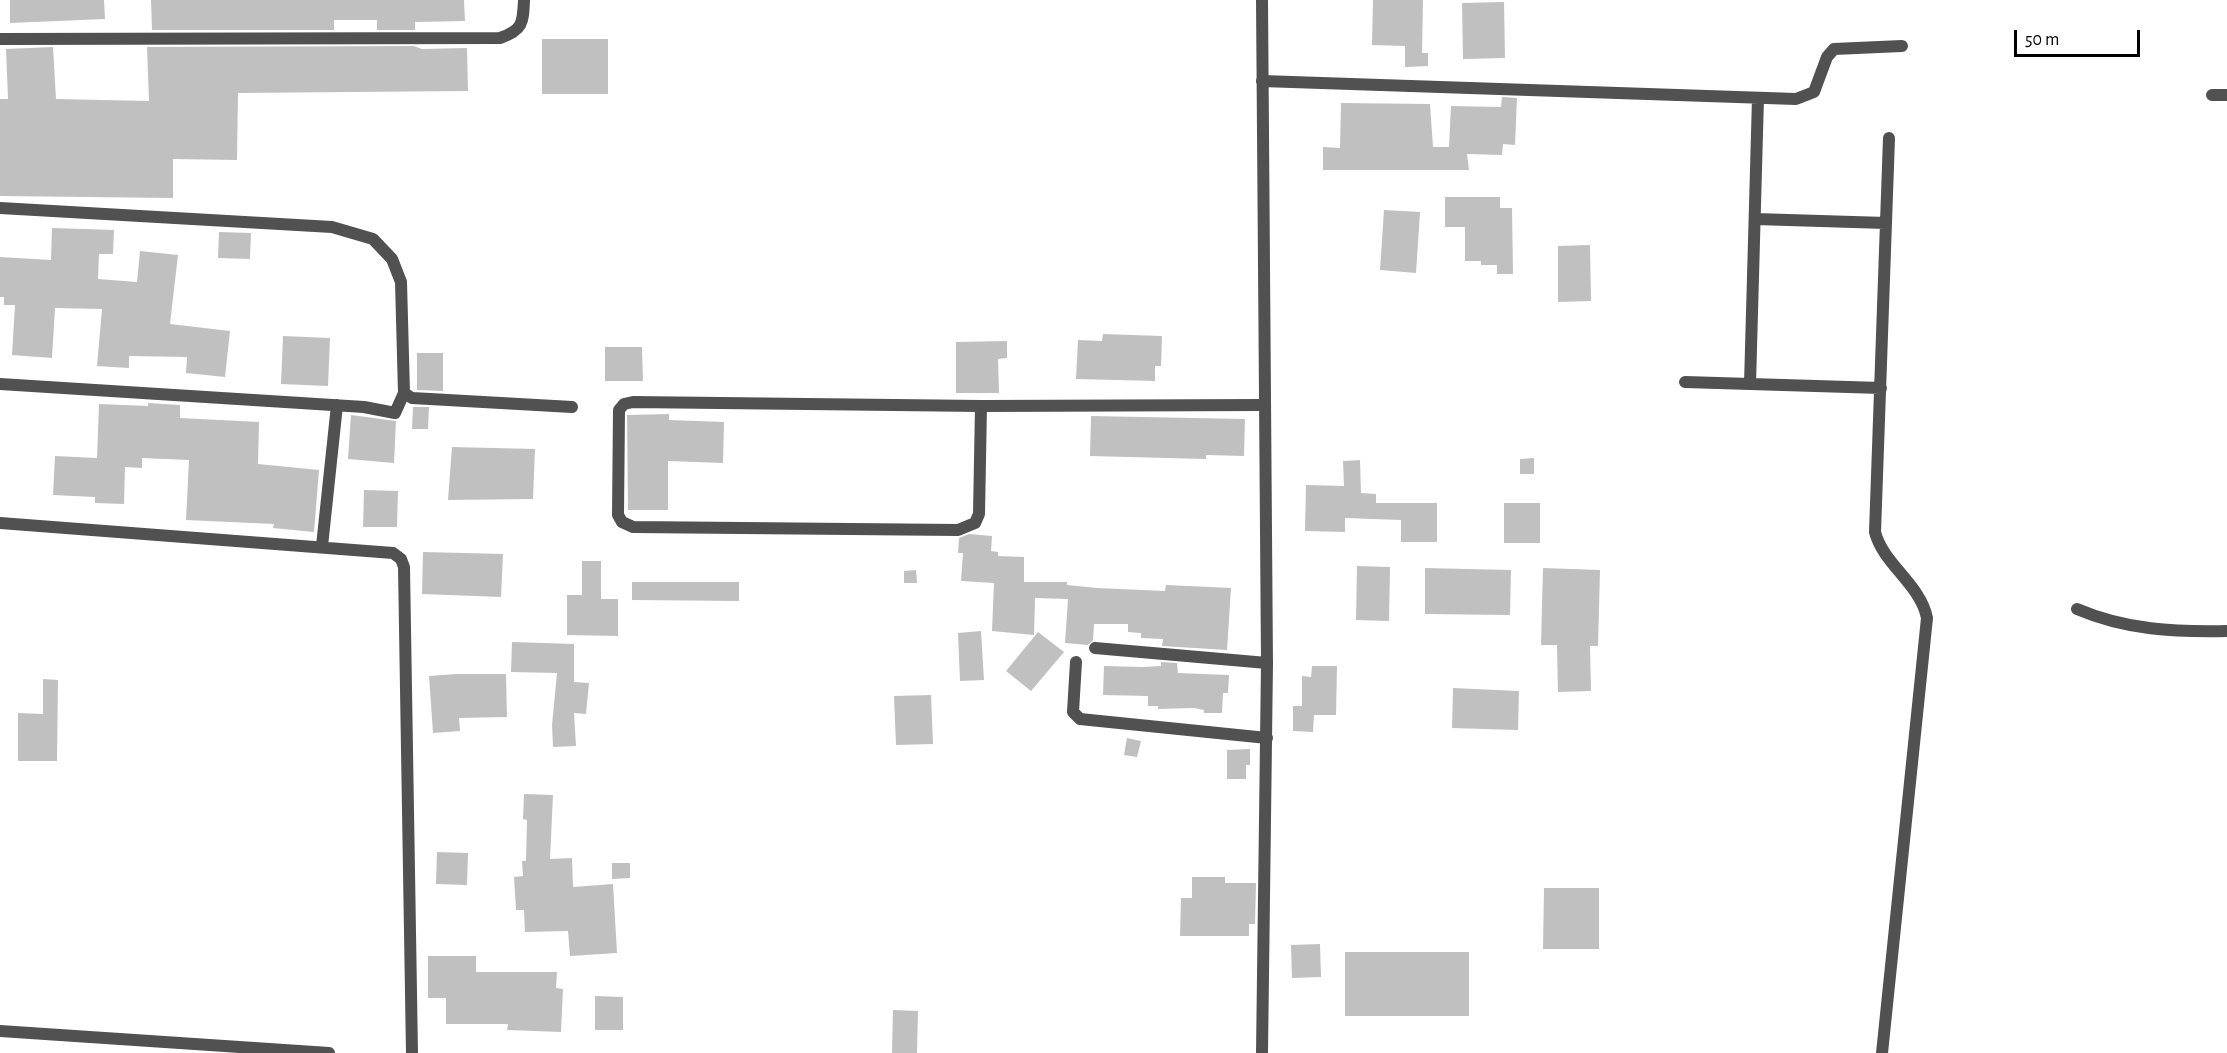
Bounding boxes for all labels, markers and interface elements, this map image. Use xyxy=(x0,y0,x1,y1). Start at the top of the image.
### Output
scale bar xyxy=(2017,18,2143,56)
text: 50 m xyxy=(2025,31,2059,49)

